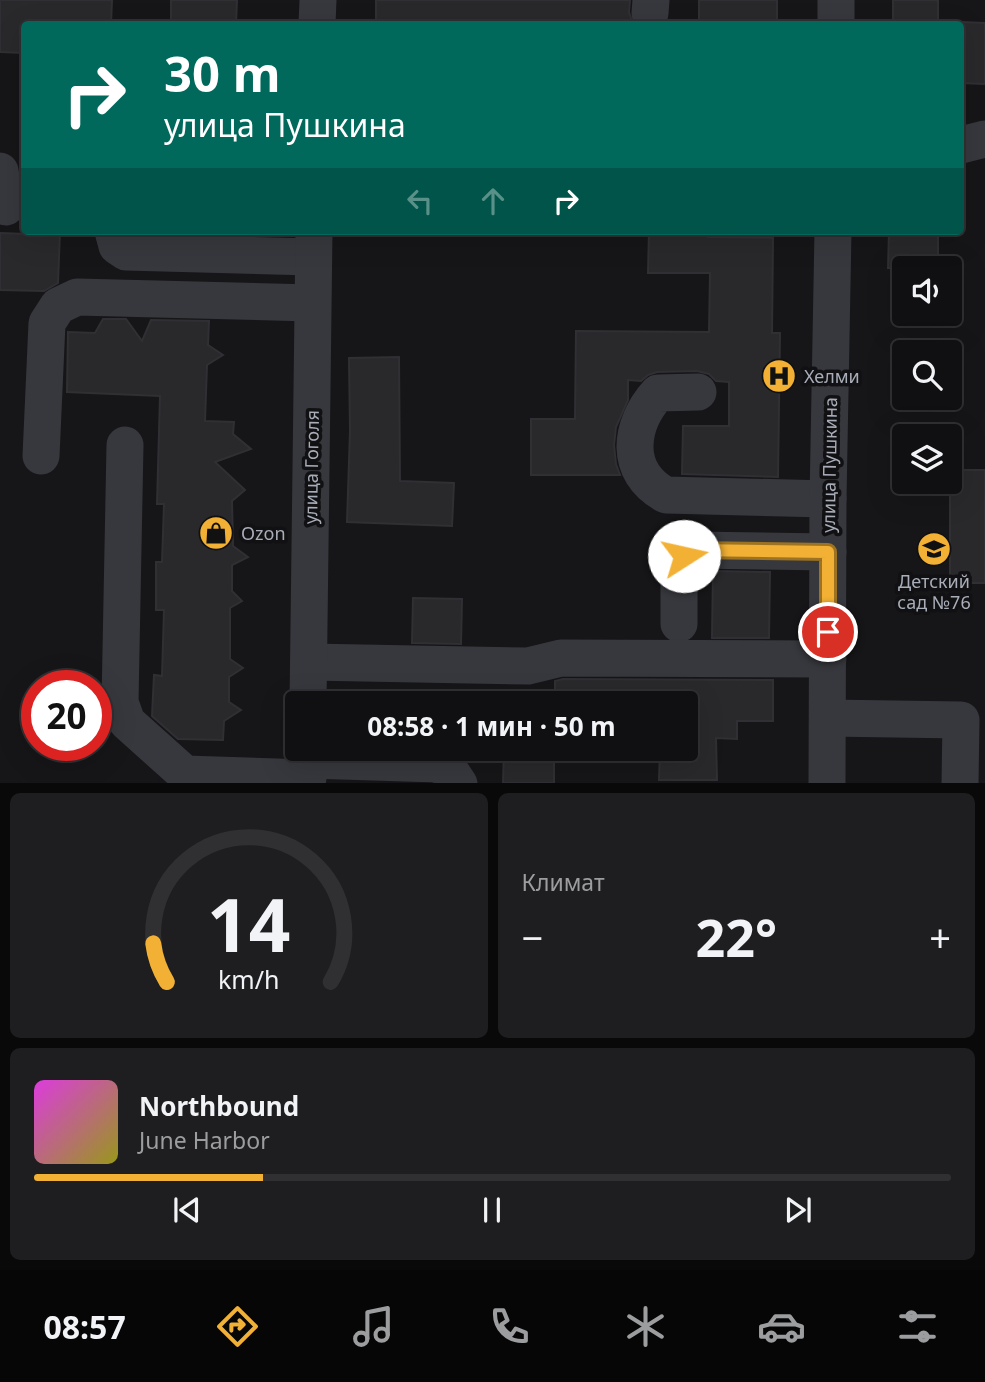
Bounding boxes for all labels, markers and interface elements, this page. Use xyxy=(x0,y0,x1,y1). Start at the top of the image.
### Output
text: 30 m xyxy=(164,40,281,106)
icon: right xyxy=(49,49,140,140)
text: улица Пушкина xyxy=(164,103,406,146)
icon: left xyxy=(401,182,439,220)
icon: ahead xyxy=(474,182,512,220)
icon: right xyxy=(547,182,585,220)
map controls xyxy=(892,256,962,494)
button: sound xyxy=(892,256,962,326)
button: search xyxy=(892,340,962,410)
hospital icon: Хелми xyxy=(760,357,798,395)
place label: Хелми xyxy=(804,364,860,388)
street label: улица Пушкина xyxy=(816,397,842,533)
street label: улица Гоголя xyxy=(298,410,324,524)
button: layers xyxy=(892,424,962,494)
shop icon: Ozon xyxy=(197,514,235,552)
position arrow xyxy=(647,519,721,593)
place label: Ozon xyxy=(241,521,286,545)
school or university icon: Детский сад №76 xyxy=(915,530,953,568)
place label: Детский сад №76 xyxy=(897,569,971,614)
pin xyxy=(798,602,858,662)
icon: arrive xyxy=(809,613,847,651)
speed limit sign: 20 xyxy=(21,670,112,761)
text: 08:58 · 1 мин · 50 m xyxy=(367,708,616,744)
text: Климат xyxy=(522,866,605,898)
text: 14 xyxy=(207,874,290,973)
text: 22° xyxy=(695,901,777,972)
text: − xyxy=(522,911,543,963)
text: + xyxy=(929,911,951,963)
text: km/h xyxy=(218,961,280,995)
text: Northbound xyxy=(139,1088,299,1124)
text: June Harbor xyxy=(139,1124,270,1156)
icon: previous xyxy=(168,1191,206,1229)
icon: pause xyxy=(473,1191,511,1229)
icon: next xyxy=(779,1191,817,1229)
icon: directions xyxy=(213,1302,262,1351)
icon: music xyxy=(349,1302,398,1351)
icon: phone xyxy=(485,1302,534,1351)
icon: climate xyxy=(621,1302,670,1351)
icon: car xyxy=(757,1302,806,1351)
icon: filters xyxy=(893,1302,942,1351)
text: 08:57 xyxy=(43,1305,126,1348)

